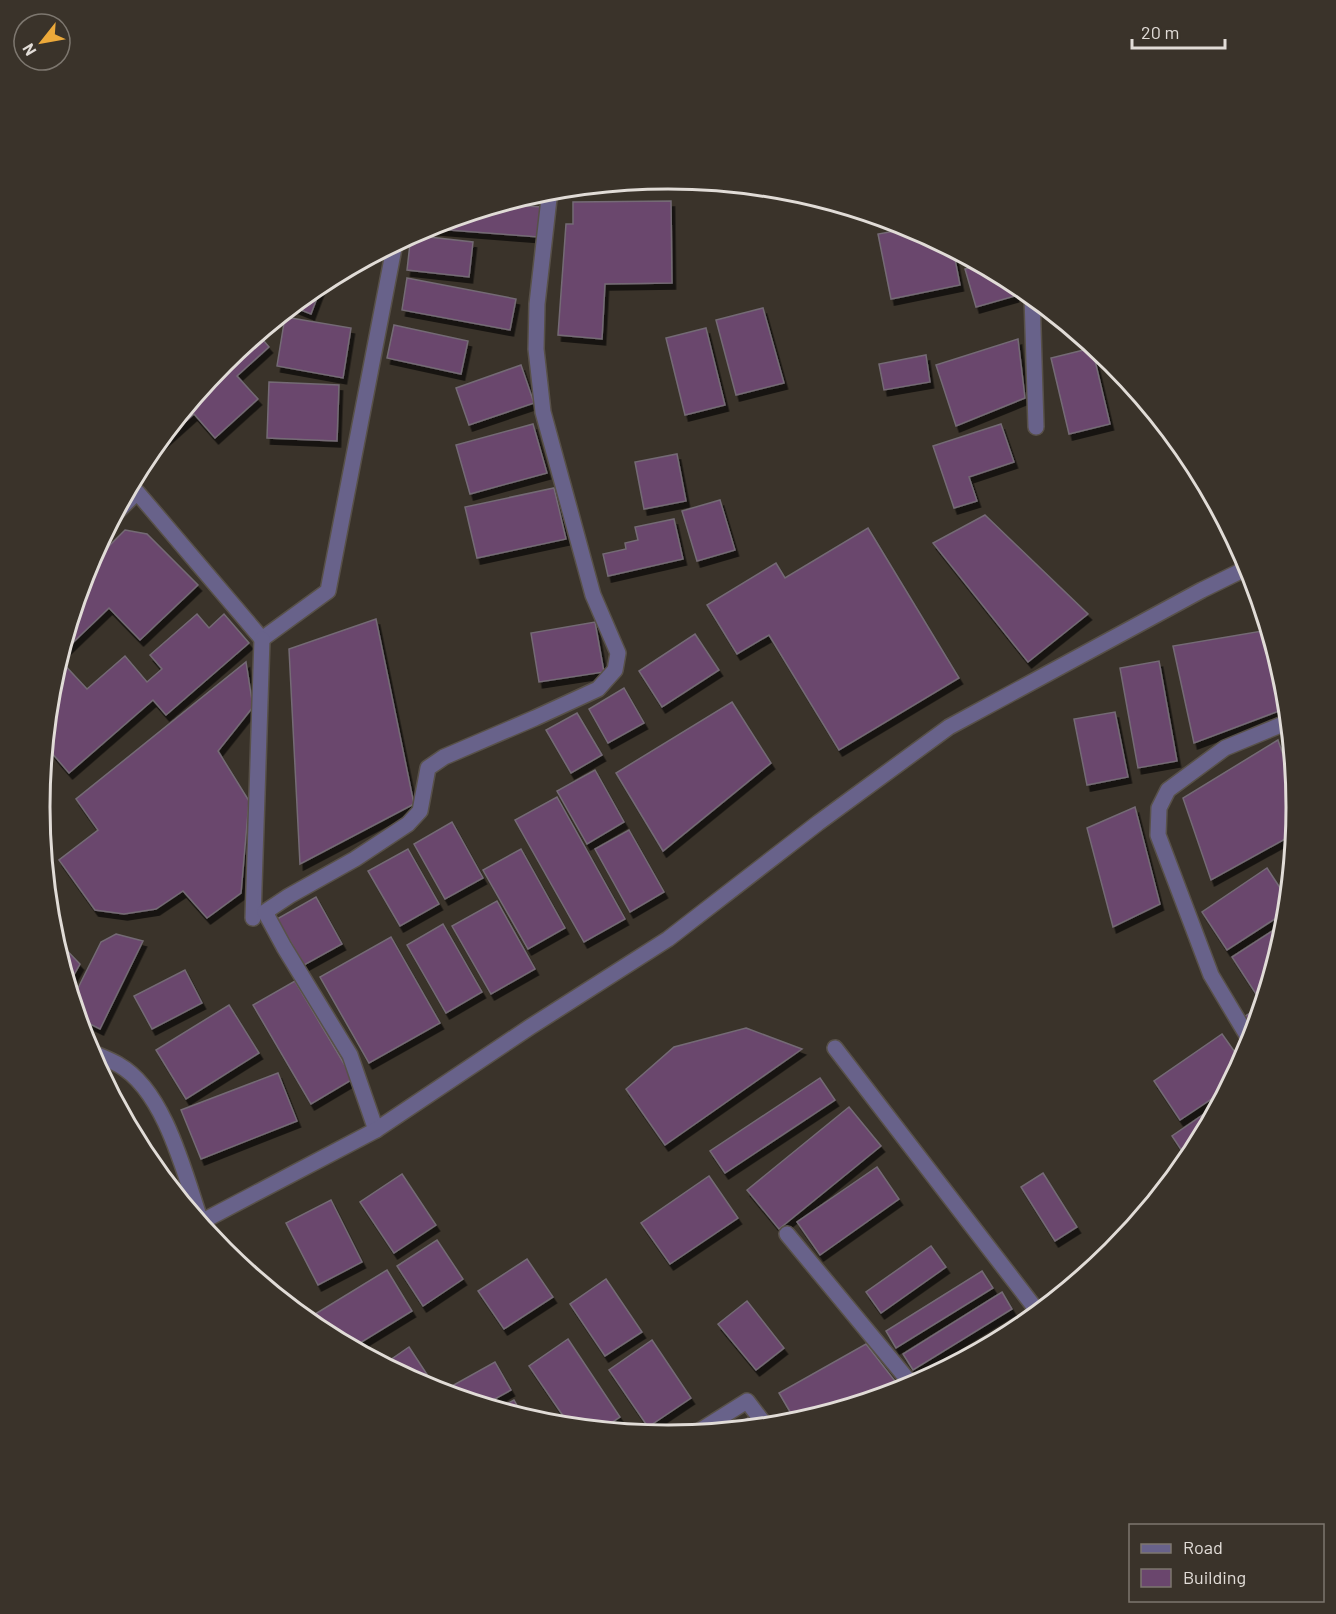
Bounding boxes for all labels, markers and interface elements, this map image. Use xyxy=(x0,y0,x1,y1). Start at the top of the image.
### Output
north arrow xyxy=(12,12,72,72)
scale bar xyxy=(1132,12,1225,50)
text: 20 m xyxy=(1141,21,1179,43)
text: N xyxy=(18,41,40,59)
legend xyxy=(1129,1524,1324,1602)
text: Road xyxy=(1183,1536,1223,1558)
text: Building xyxy=(1183,1566,1246,1588)

